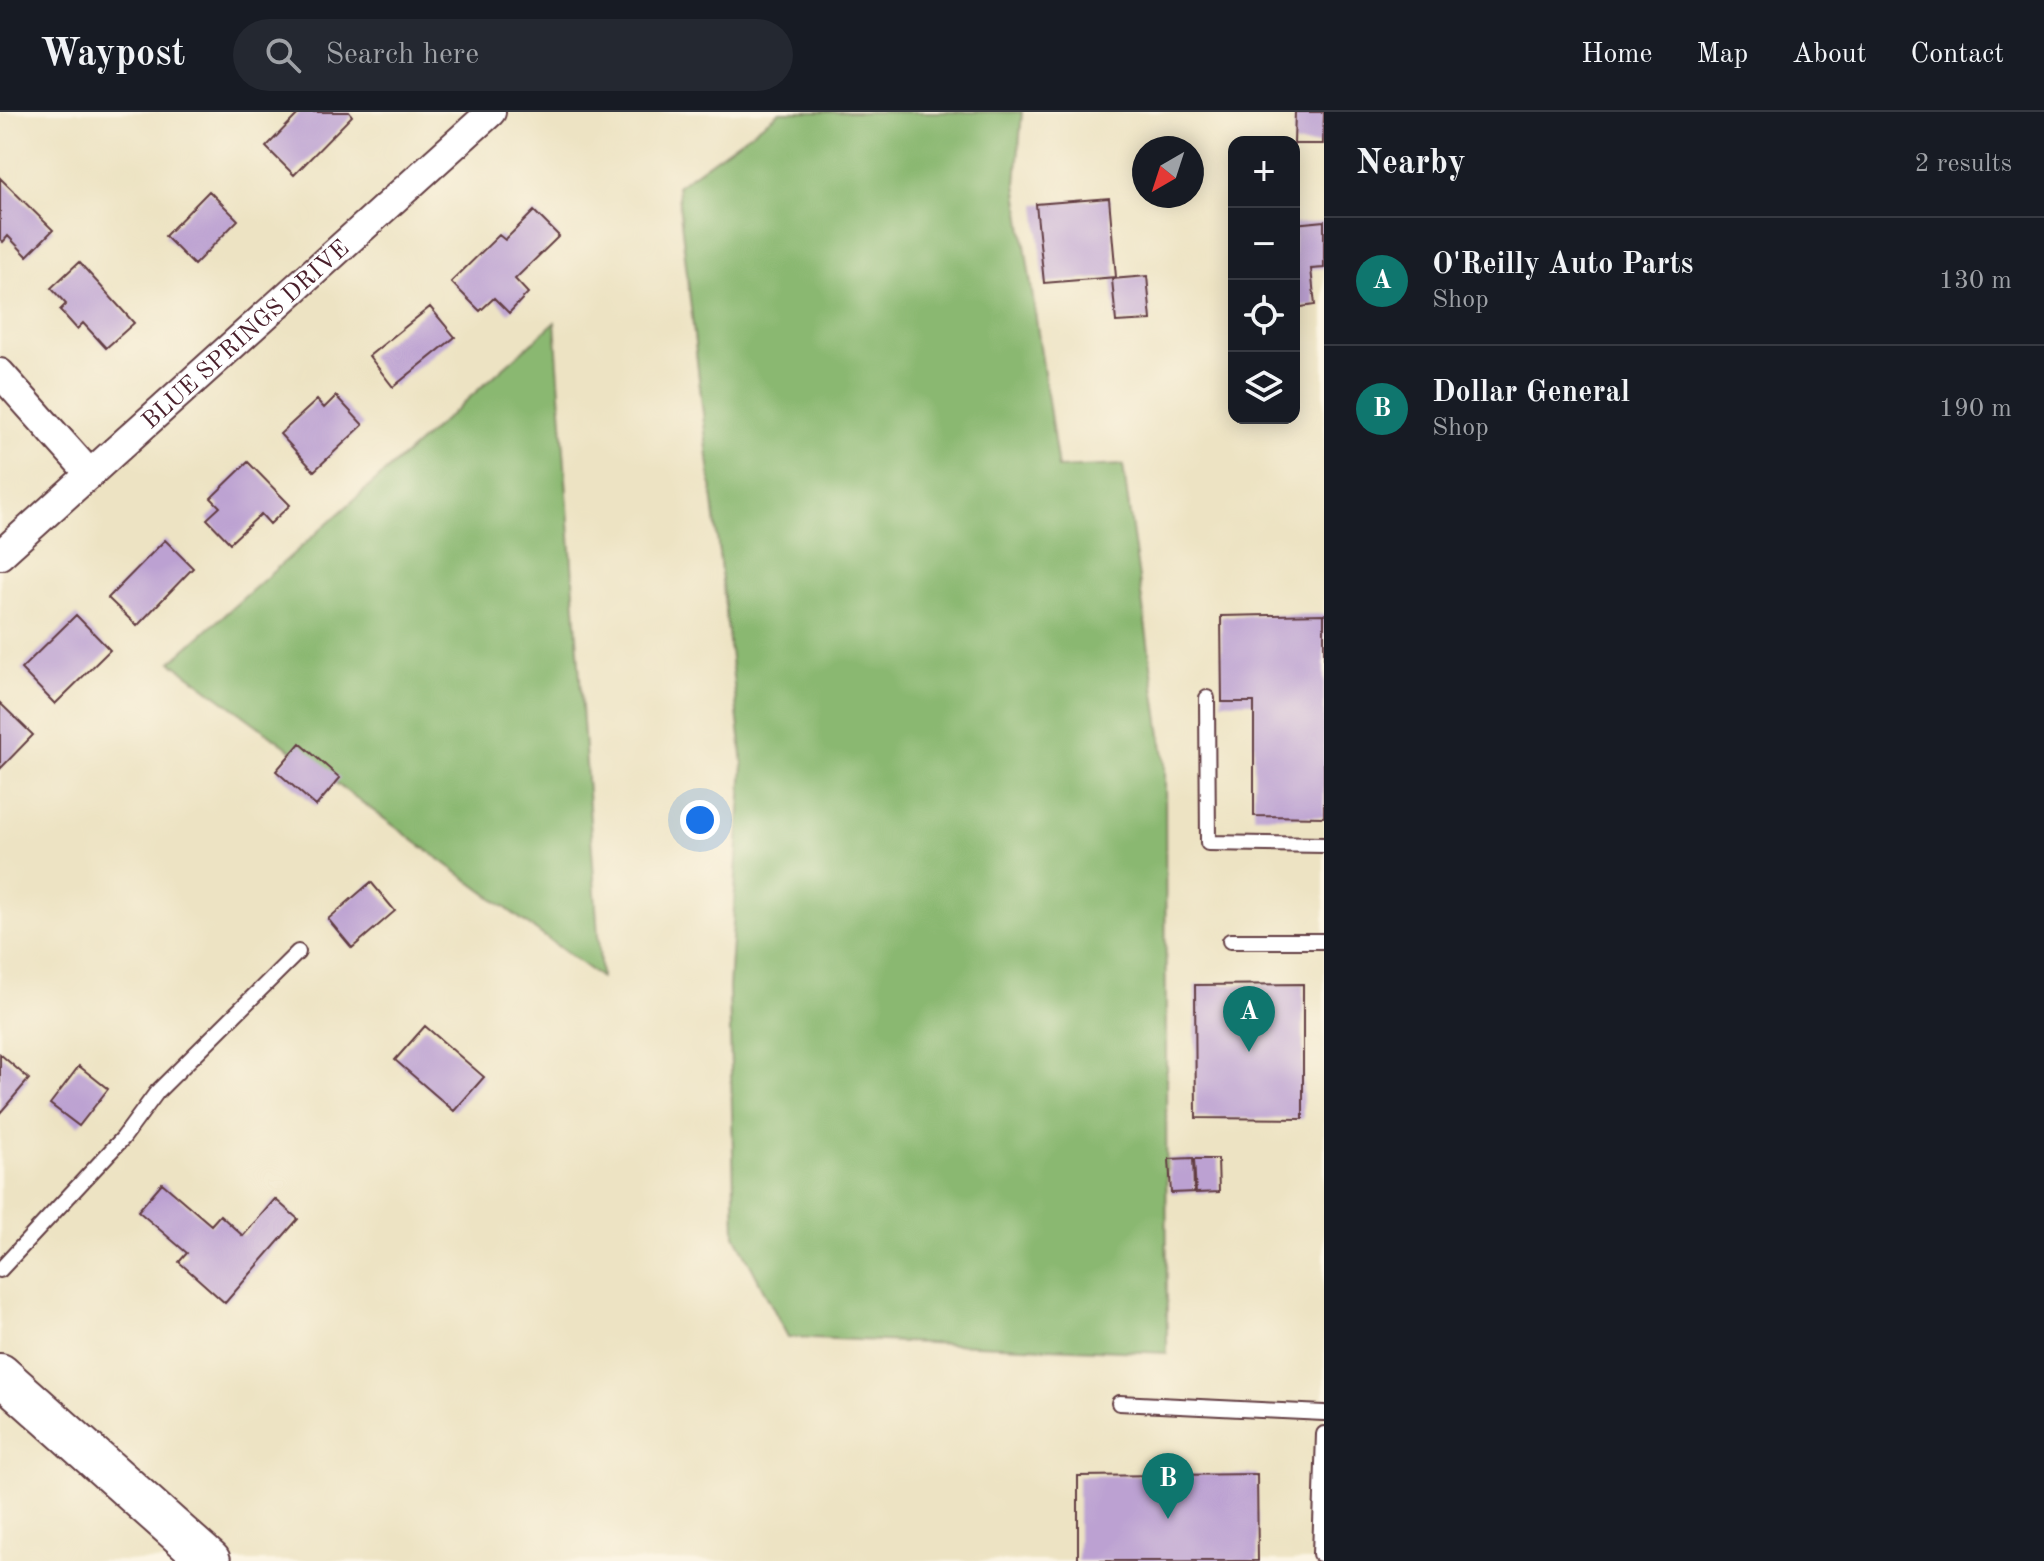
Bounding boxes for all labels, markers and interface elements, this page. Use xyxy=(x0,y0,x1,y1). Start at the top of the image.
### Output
search box xyxy=(233,19,793,91)
icon: search xyxy=(261,33,305,77)
text: Waypost xyxy=(40,36,185,74)
text: Search here xyxy=(325,40,479,70)
text: Home xyxy=(1581,41,1652,69)
text: Map xyxy=(1696,41,1748,69)
text: About xyxy=(1792,41,1867,69)
text: Contact xyxy=(1911,41,2004,69)
north arrow xyxy=(1132,136,1204,208)
map controls xyxy=(1228,136,1300,424)
button: + xyxy=(1228,136,1300,208)
text: Nearby xyxy=(1356,147,1466,181)
text: 2 results xyxy=(1914,151,2012,177)
button: − xyxy=(1228,208,1300,280)
street label: BLUE SPRINGS DRIVE xyxy=(138,236,354,434)
text: O'Reilly Auto Parts xyxy=(1432,250,1693,280)
text: A xyxy=(1372,268,1392,294)
text: 130 m xyxy=(1939,268,2012,294)
button: locate xyxy=(1228,280,1300,352)
text: Shop xyxy=(1432,287,1489,313)
button: layers xyxy=(1228,352,1300,424)
text: Dollar General xyxy=(1432,378,1630,408)
text: B xyxy=(1373,396,1391,422)
text: 190 m xyxy=(1939,396,2012,422)
text: Shop xyxy=(1432,415,1489,441)
your location xyxy=(680,800,720,840)
pin: A xyxy=(1223,986,1275,1052)
pin: B xyxy=(1142,1453,1194,1519)

